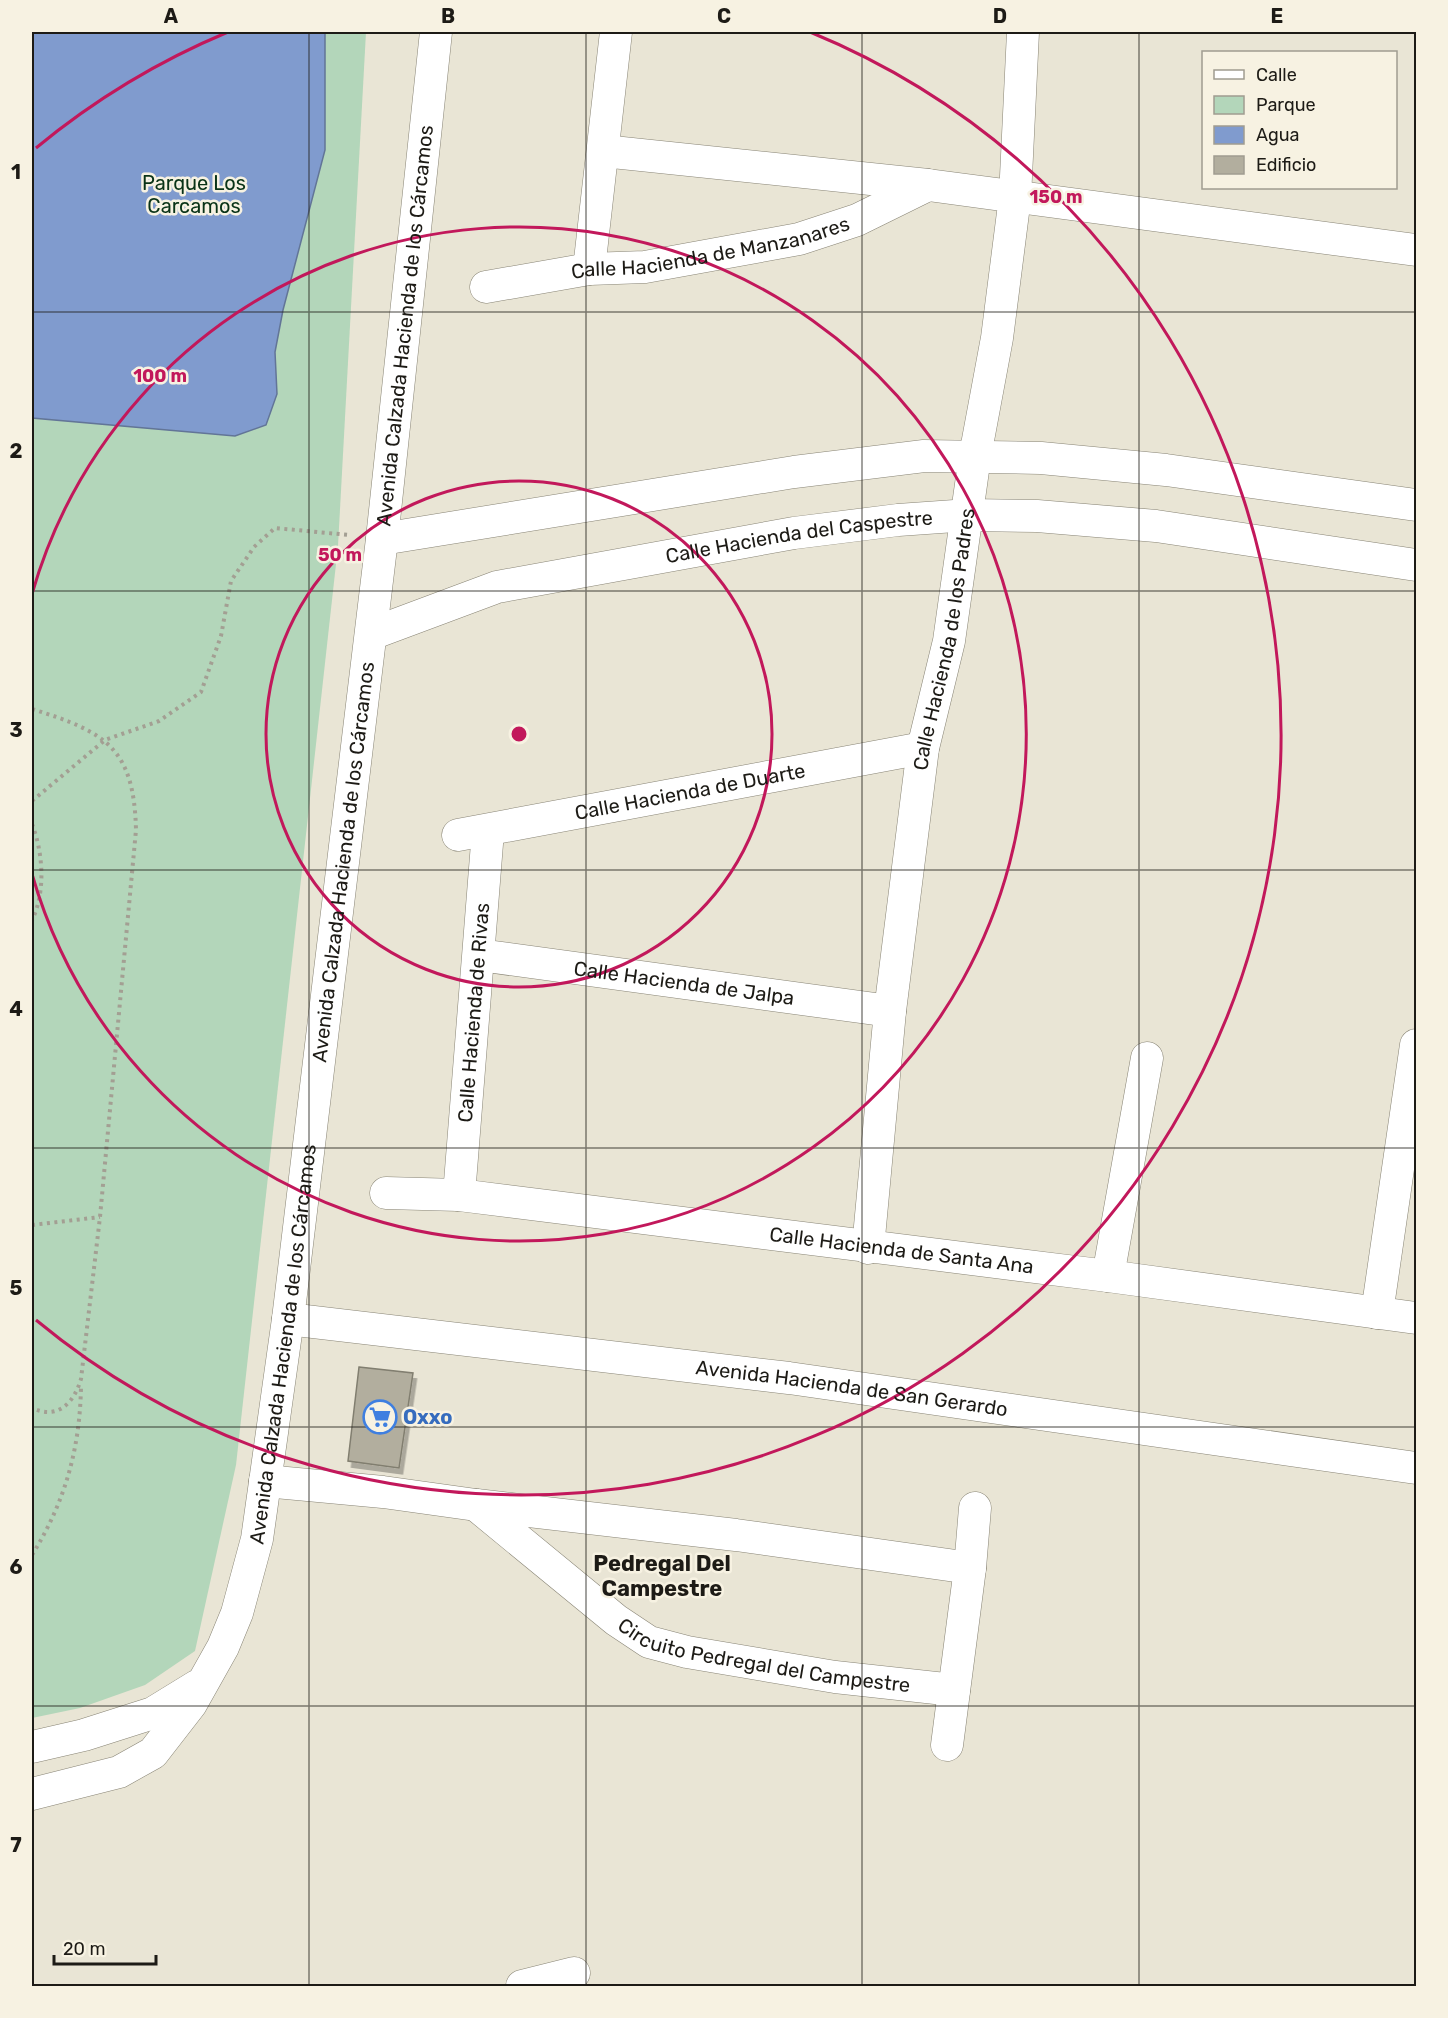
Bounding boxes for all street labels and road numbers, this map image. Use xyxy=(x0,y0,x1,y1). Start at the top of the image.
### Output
street label: Avenida Calzada Hacienda de los Cárcamos xyxy=(371,124,438,527)
street label: Calle Hacienda de Manzanares xyxy=(569,211,852,284)
street label: Calle Hacienda del Caspestre xyxy=(664,506,934,568)
street label: Calle Hacienda de los Padres xyxy=(908,507,980,772)
street label: Avenida Calzada Hacienda de los Cárcamos xyxy=(307,660,379,1064)
street label: Calle Hacienda de Duarte xyxy=(573,758,807,825)
street label: Calle Hacienda de Rivas xyxy=(453,902,494,1123)
street label: Calle Hacienda de Jalpa xyxy=(572,956,796,1010)
street label: Avenida Calzada Hacienda de los Cárcamos xyxy=(244,1143,321,1546)
street label: Calle Hacienda de Santa Ana xyxy=(768,1222,1035,1279)
street label: Avenida Hacienda de San Gerardo xyxy=(694,1355,1009,1421)
street label: Circuito Pedregal del Campestre xyxy=(613,1613,912,1697)

